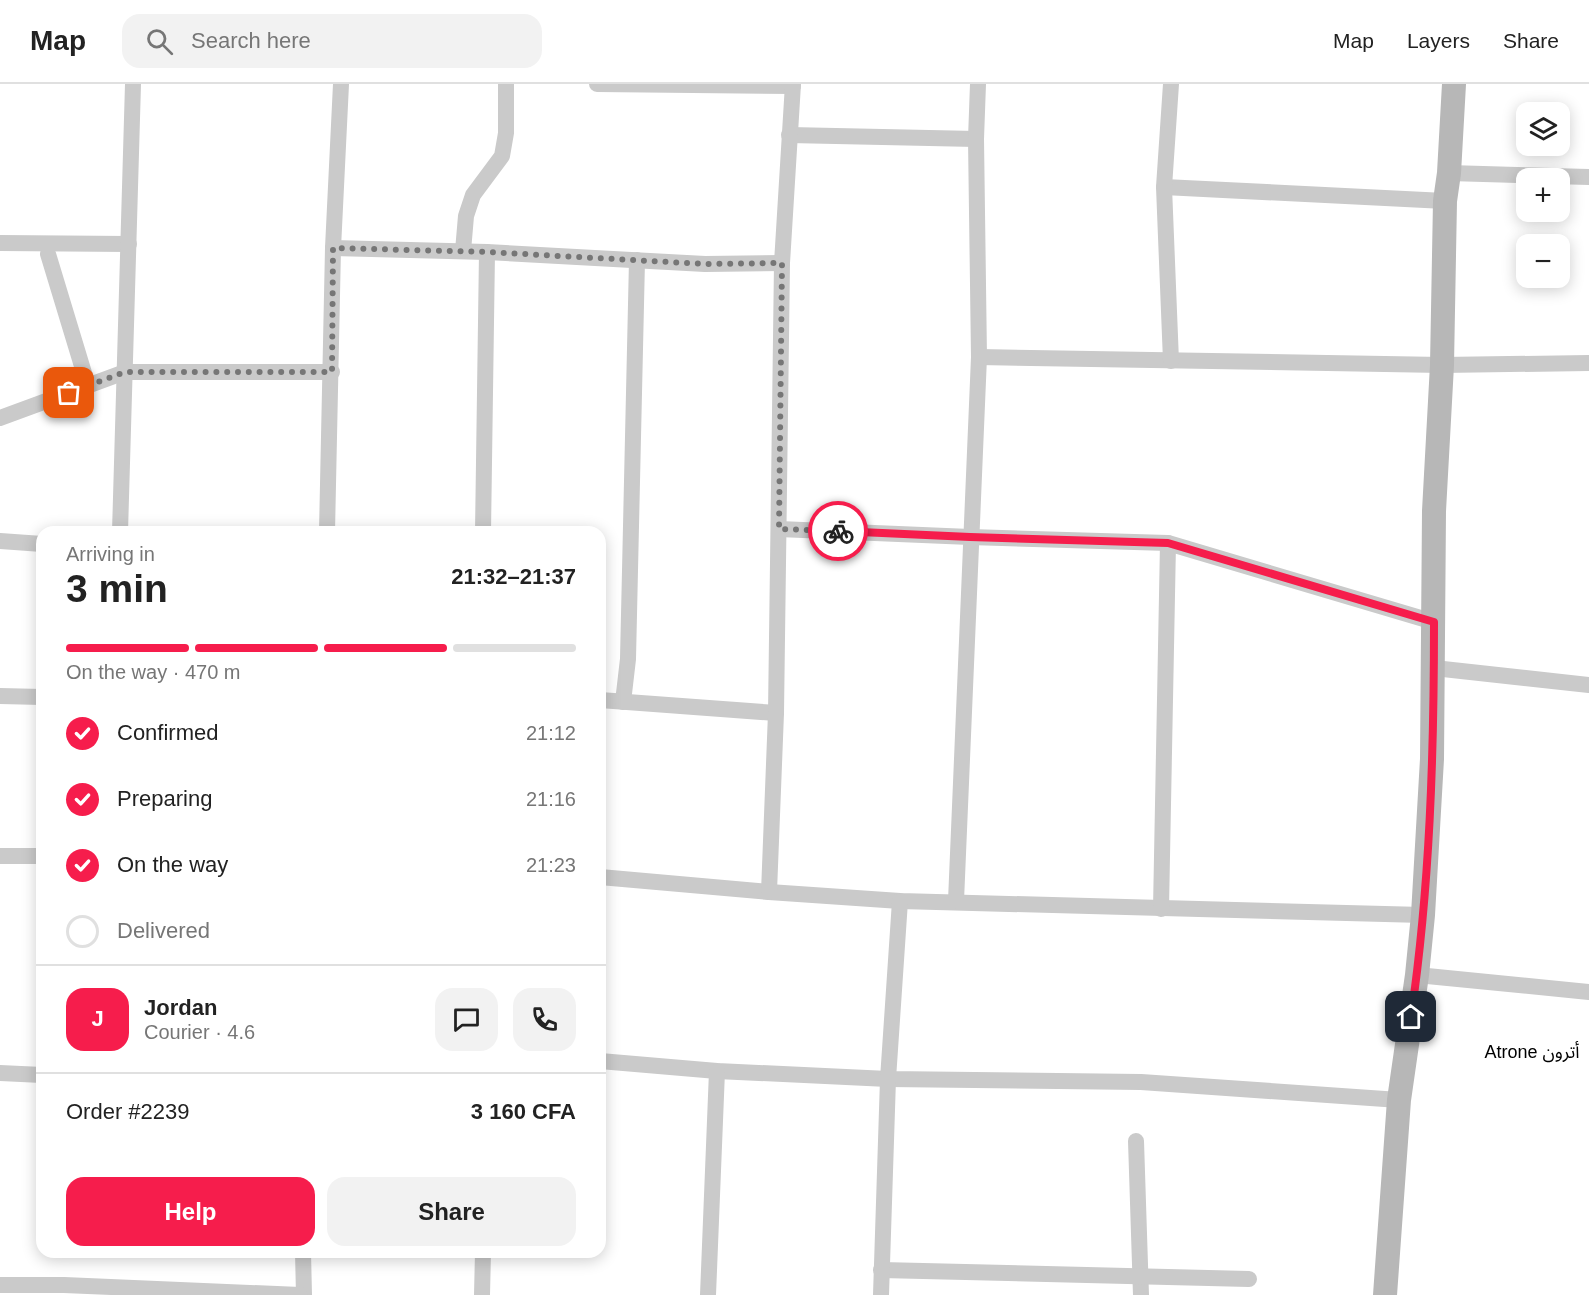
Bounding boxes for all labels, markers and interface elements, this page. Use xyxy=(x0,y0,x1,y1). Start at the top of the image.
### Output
search box xyxy=(122,14,542,68)
text: Map xyxy=(30,25,86,56)
icon: search xyxy=(143,25,176,58)
text: Search here xyxy=(191,28,311,53)
text: Map xyxy=(1333,29,1374,52)
text: Layers xyxy=(1407,29,1470,52)
text: Share xyxy=(1503,29,1559,52)
map controls xyxy=(1516,102,1570,288)
button: layers xyxy=(1516,102,1570,156)
button: + xyxy=(1516,168,1570,222)
button: − xyxy=(1516,234,1570,288)
pin xyxy=(43,367,94,418)
icon: bag xyxy=(52,376,85,409)
courier xyxy=(808,501,868,561)
icon: bike xyxy=(822,515,855,548)
text: Arriving in xyxy=(66,543,155,565)
text: 21:32–21:37 xyxy=(451,564,576,589)
text: 3 min xyxy=(66,567,168,610)
text: On the way · 470 m xyxy=(66,661,241,683)
icon: check xyxy=(66,717,99,750)
text: Confirmed xyxy=(117,720,218,745)
text: 21:12 xyxy=(526,722,576,744)
icon: check xyxy=(66,783,99,816)
text: Preparing xyxy=(117,786,212,811)
text: 21:16 xyxy=(526,788,576,810)
icon: check xyxy=(66,849,99,882)
text: On the way xyxy=(117,852,228,877)
text: 21:23 xyxy=(526,854,576,876)
text: Delivered xyxy=(117,918,210,943)
button: chat xyxy=(435,988,498,1051)
button: phone xyxy=(513,988,576,1051)
pin xyxy=(1385,991,1436,1042)
text: Jordan xyxy=(144,995,217,1020)
icon: home xyxy=(1394,1000,1427,1033)
text: J xyxy=(91,1006,104,1031)
text: Courier · 4.6 xyxy=(144,1021,255,1043)
district label: Atrone أترون xyxy=(1484,1041,1580,1063)
text: Order #2239 xyxy=(66,1099,190,1124)
text: 3 160 CFA xyxy=(471,1099,576,1124)
button: Help xyxy=(66,1177,315,1246)
button: Share xyxy=(327,1177,576,1246)

